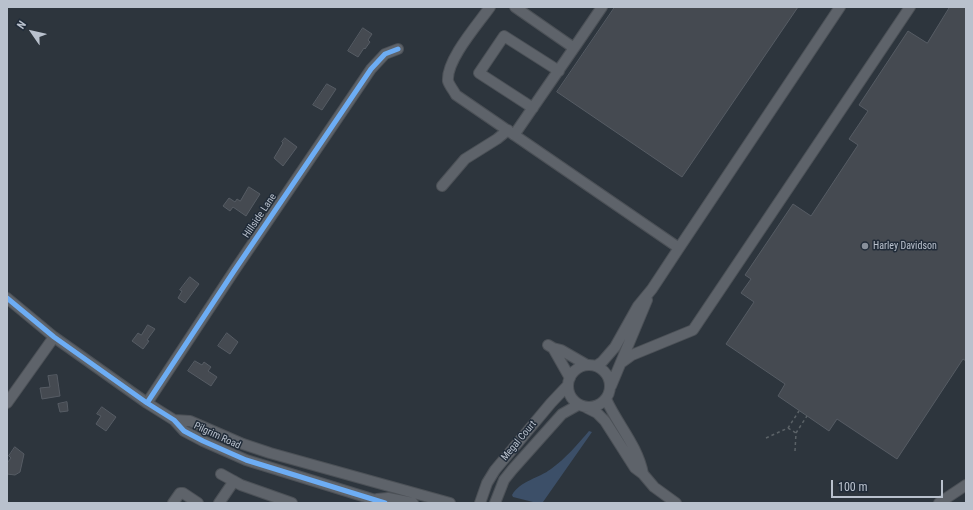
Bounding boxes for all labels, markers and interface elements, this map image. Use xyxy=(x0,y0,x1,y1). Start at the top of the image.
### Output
north arrow xyxy=(12,12,52,52)
text: N xyxy=(14,19,29,31)
street label: Hillside Lane xyxy=(241,192,279,240)
place label: Harley Davidson xyxy=(873,240,937,252)
marker: Harley Davidson xyxy=(860,241,870,251)
street label: Megal Court xyxy=(499,419,539,463)
street label: Pilgrim Road xyxy=(192,420,242,452)
scale bar xyxy=(833,472,945,498)
text: 100 m xyxy=(838,480,868,494)

